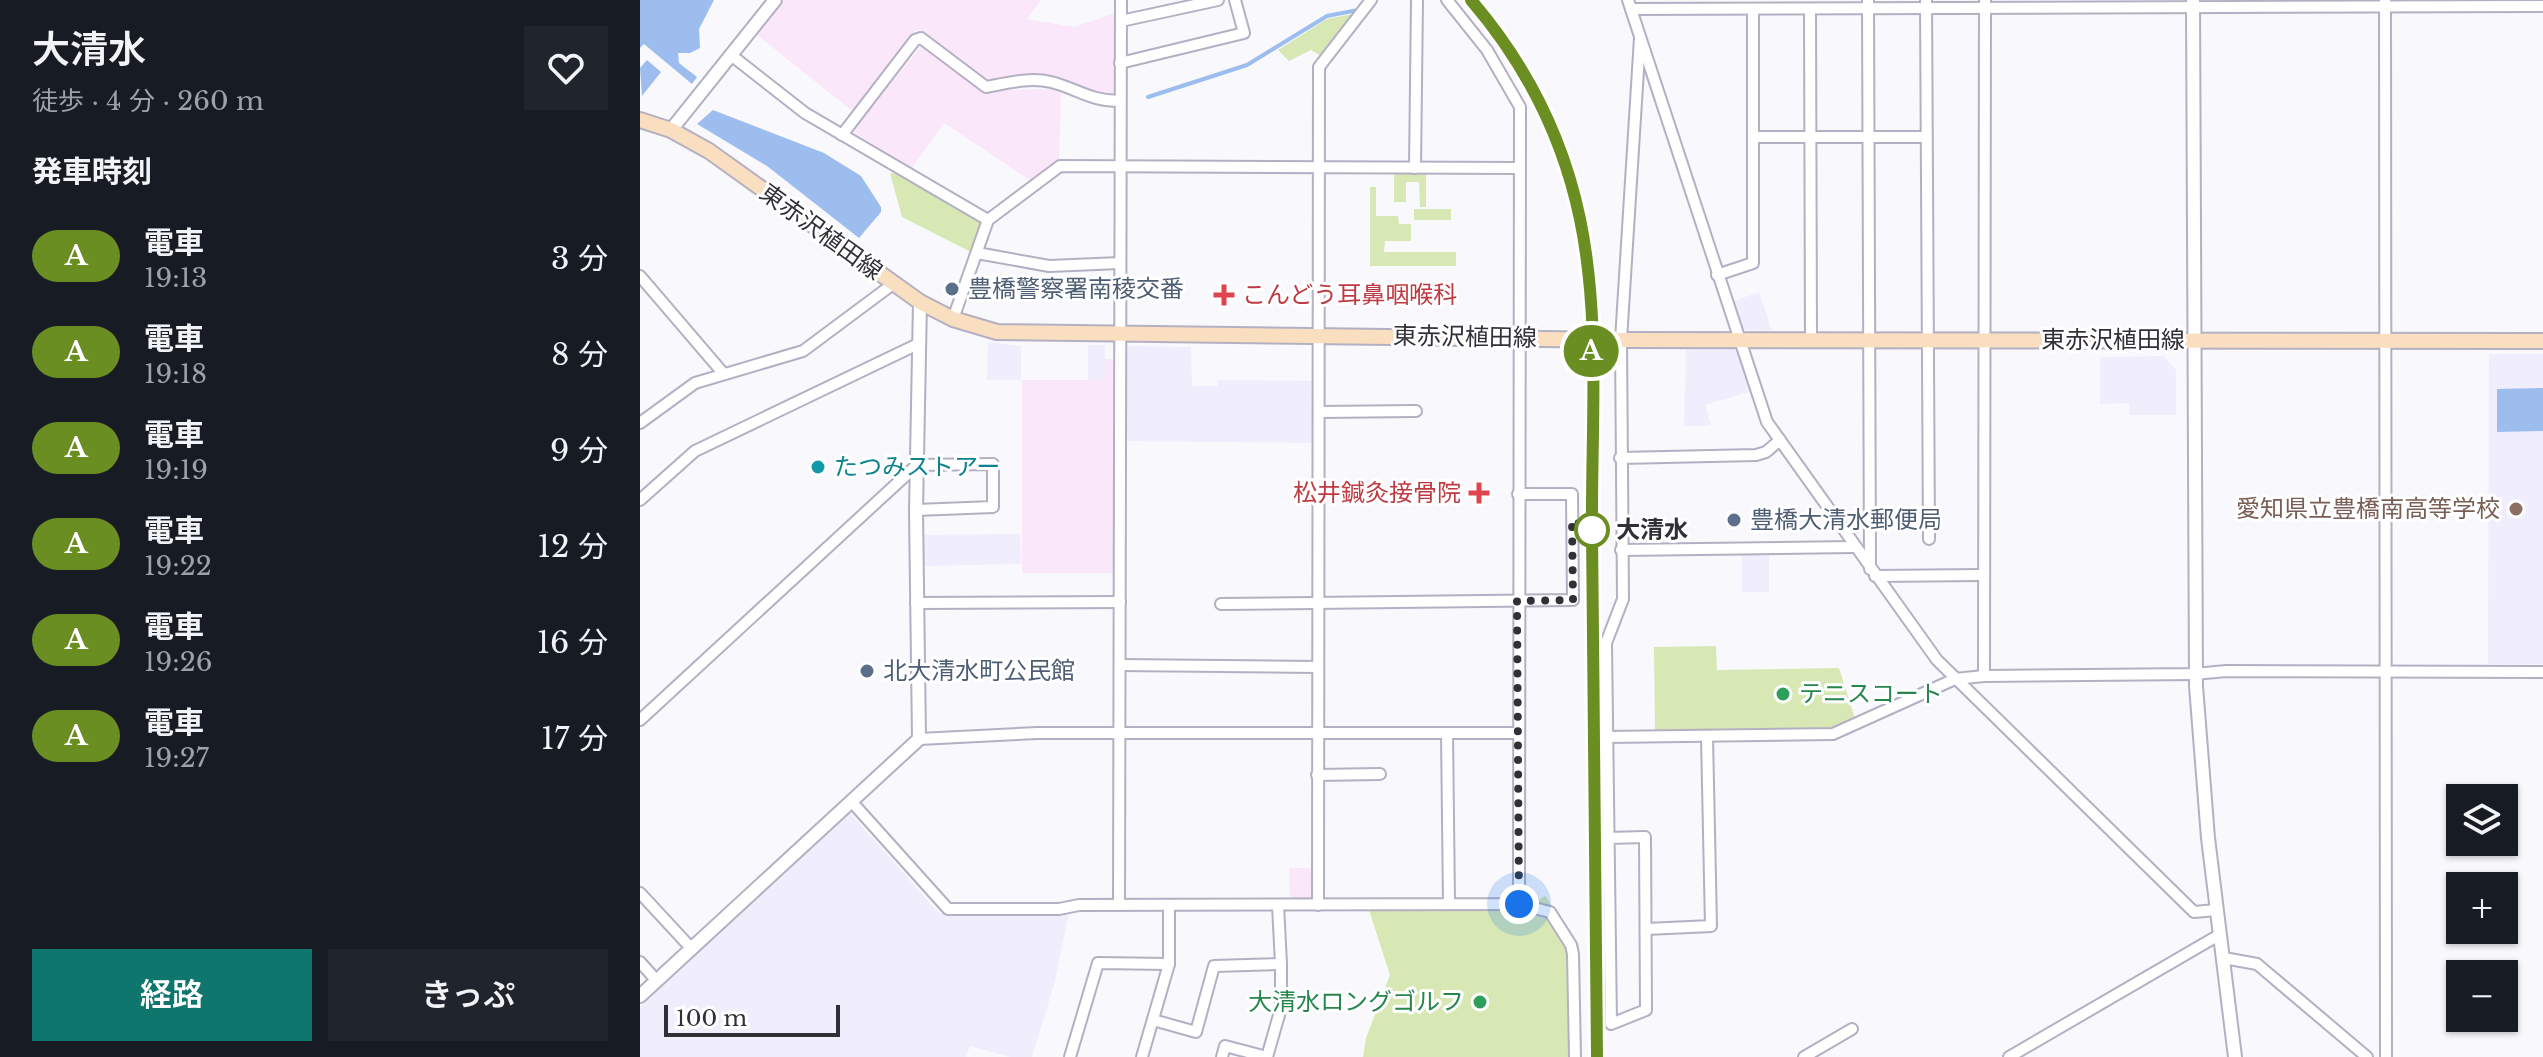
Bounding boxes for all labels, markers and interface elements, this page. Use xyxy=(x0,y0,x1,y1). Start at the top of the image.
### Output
text: 大清水 xyxy=(32,26,146,73)
button: heart xyxy=(524,26,608,110)
text: 徒歩 · 4 分 · 260 m xyxy=(32,85,264,117)
text: 発車時刻 xyxy=(32,153,152,190)
street label: 東赤沢植田線 xyxy=(755,178,888,286)
text: 電車 xyxy=(144,224,204,261)
text: A xyxy=(65,238,87,273)
text: 3 分 xyxy=(551,240,608,277)
text: 19:13 xyxy=(144,262,207,294)
place label: 豊橋警察署南稜交番 xyxy=(968,274,1184,303)
marker: 豊橋警察署南稜交番 xyxy=(943,280,961,298)
place label: こんどう耳鼻咽喉科 xyxy=(1242,280,1457,309)
marker: こんどう耳鼻咽喉科 xyxy=(1213,284,1235,306)
text: 電車 xyxy=(144,320,204,357)
street label: 東赤沢植田線 xyxy=(1393,321,1537,352)
line badge: A xyxy=(1565,325,1617,377)
street label: 東赤沢植田線 xyxy=(2041,325,2185,354)
text: A xyxy=(1580,333,1602,368)
text: A xyxy=(65,334,87,369)
text: 8 分 xyxy=(551,336,608,373)
text: 19:18 xyxy=(144,358,207,390)
text: 電車 xyxy=(144,416,204,453)
text: A xyxy=(65,430,87,465)
text: 9 分 xyxy=(550,432,608,469)
place label: たつみストアー xyxy=(834,452,1001,481)
text: 19:19 xyxy=(144,454,208,486)
marker: たつみストアー xyxy=(809,458,827,476)
place label: 松井鍼灸接骨院 xyxy=(1293,478,1461,507)
marker: 松井鍼灸接骨院 xyxy=(1468,482,1490,504)
place label: 愛知県立豊橋南高等学校 xyxy=(2236,494,2500,523)
marker: 愛知県立豊橋南高等学校 xyxy=(2507,500,2525,518)
place label: 豊橋大清水郵便局 xyxy=(1750,505,1942,534)
marker: 豊橋大清水郵便局 xyxy=(1725,511,1743,529)
text: 電車 xyxy=(144,512,204,549)
marker: 大清水 xyxy=(1575,513,1609,547)
place label: 大清水 xyxy=(1616,515,1688,544)
text: A xyxy=(65,526,87,561)
text: 12 分 xyxy=(538,528,608,565)
text: 19:22 xyxy=(144,550,212,582)
text: 電車 xyxy=(144,608,204,645)
text: A xyxy=(65,622,87,657)
text: 16 分 xyxy=(537,624,608,661)
text: 19:26 xyxy=(144,646,212,678)
place label: 北大清水町公民館 xyxy=(883,656,1075,685)
marker: 北大清水町公民館 xyxy=(858,662,876,680)
place label: テニスコート xyxy=(1799,679,1943,708)
marker: テニスコート xyxy=(1774,685,1792,703)
text: 電車 xyxy=(144,704,204,741)
text: A xyxy=(65,718,87,753)
text: 17 分 xyxy=(541,720,608,757)
text: 19:27 xyxy=(144,742,209,774)
map controls xyxy=(2446,784,2518,1032)
button: layers xyxy=(2446,784,2518,856)
button: + xyxy=(2446,872,2518,944)
your location xyxy=(1499,884,1539,924)
button: 経路 xyxy=(32,949,312,1041)
button: きっぷ xyxy=(328,949,608,1041)
button: − xyxy=(2446,960,2518,1032)
place label: 大清水ロングゴルフ xyxy=(1248,987,1464,1016)
marker: 大清水ロングゴルフ xyxy=(1471,993,1489,1011)
scale bar xyxy=(664,1001,840,1037)
text: 100 m xyxy=(676,1005,747,1032)

